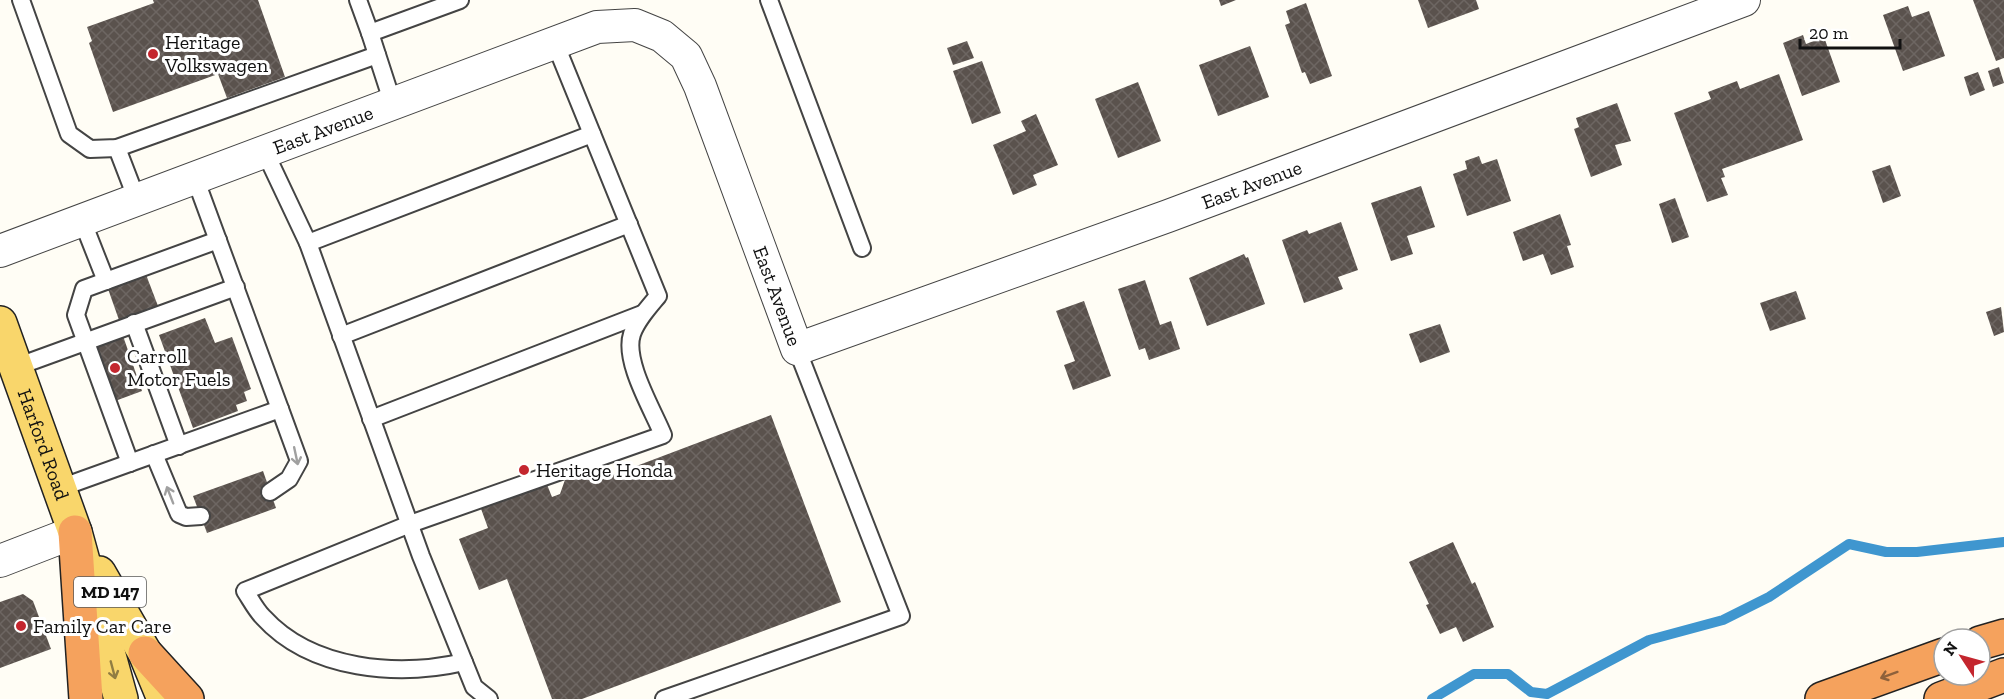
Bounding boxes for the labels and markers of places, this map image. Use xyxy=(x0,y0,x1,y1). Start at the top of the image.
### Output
place label: Heritage Volkswagen xyxy=(164,30,269,77)
marker: Heritage Volkswagen xyxy=(146,47,160,61)
place label: Carroll Motor Fuels xyxy=(127,344,231,391)
marker: Carroll Motor Fuels xyxy=(108,361,122,375)
place label: Heritage Honda xyxy=(536,458,673,482)
marker: Heritage Honda xyxy=(517,463,531,477)
place label: Family Car Care xyxy=(33,614,171,638)
marker: Family Car Care xyxy=(14,619,28,633)

